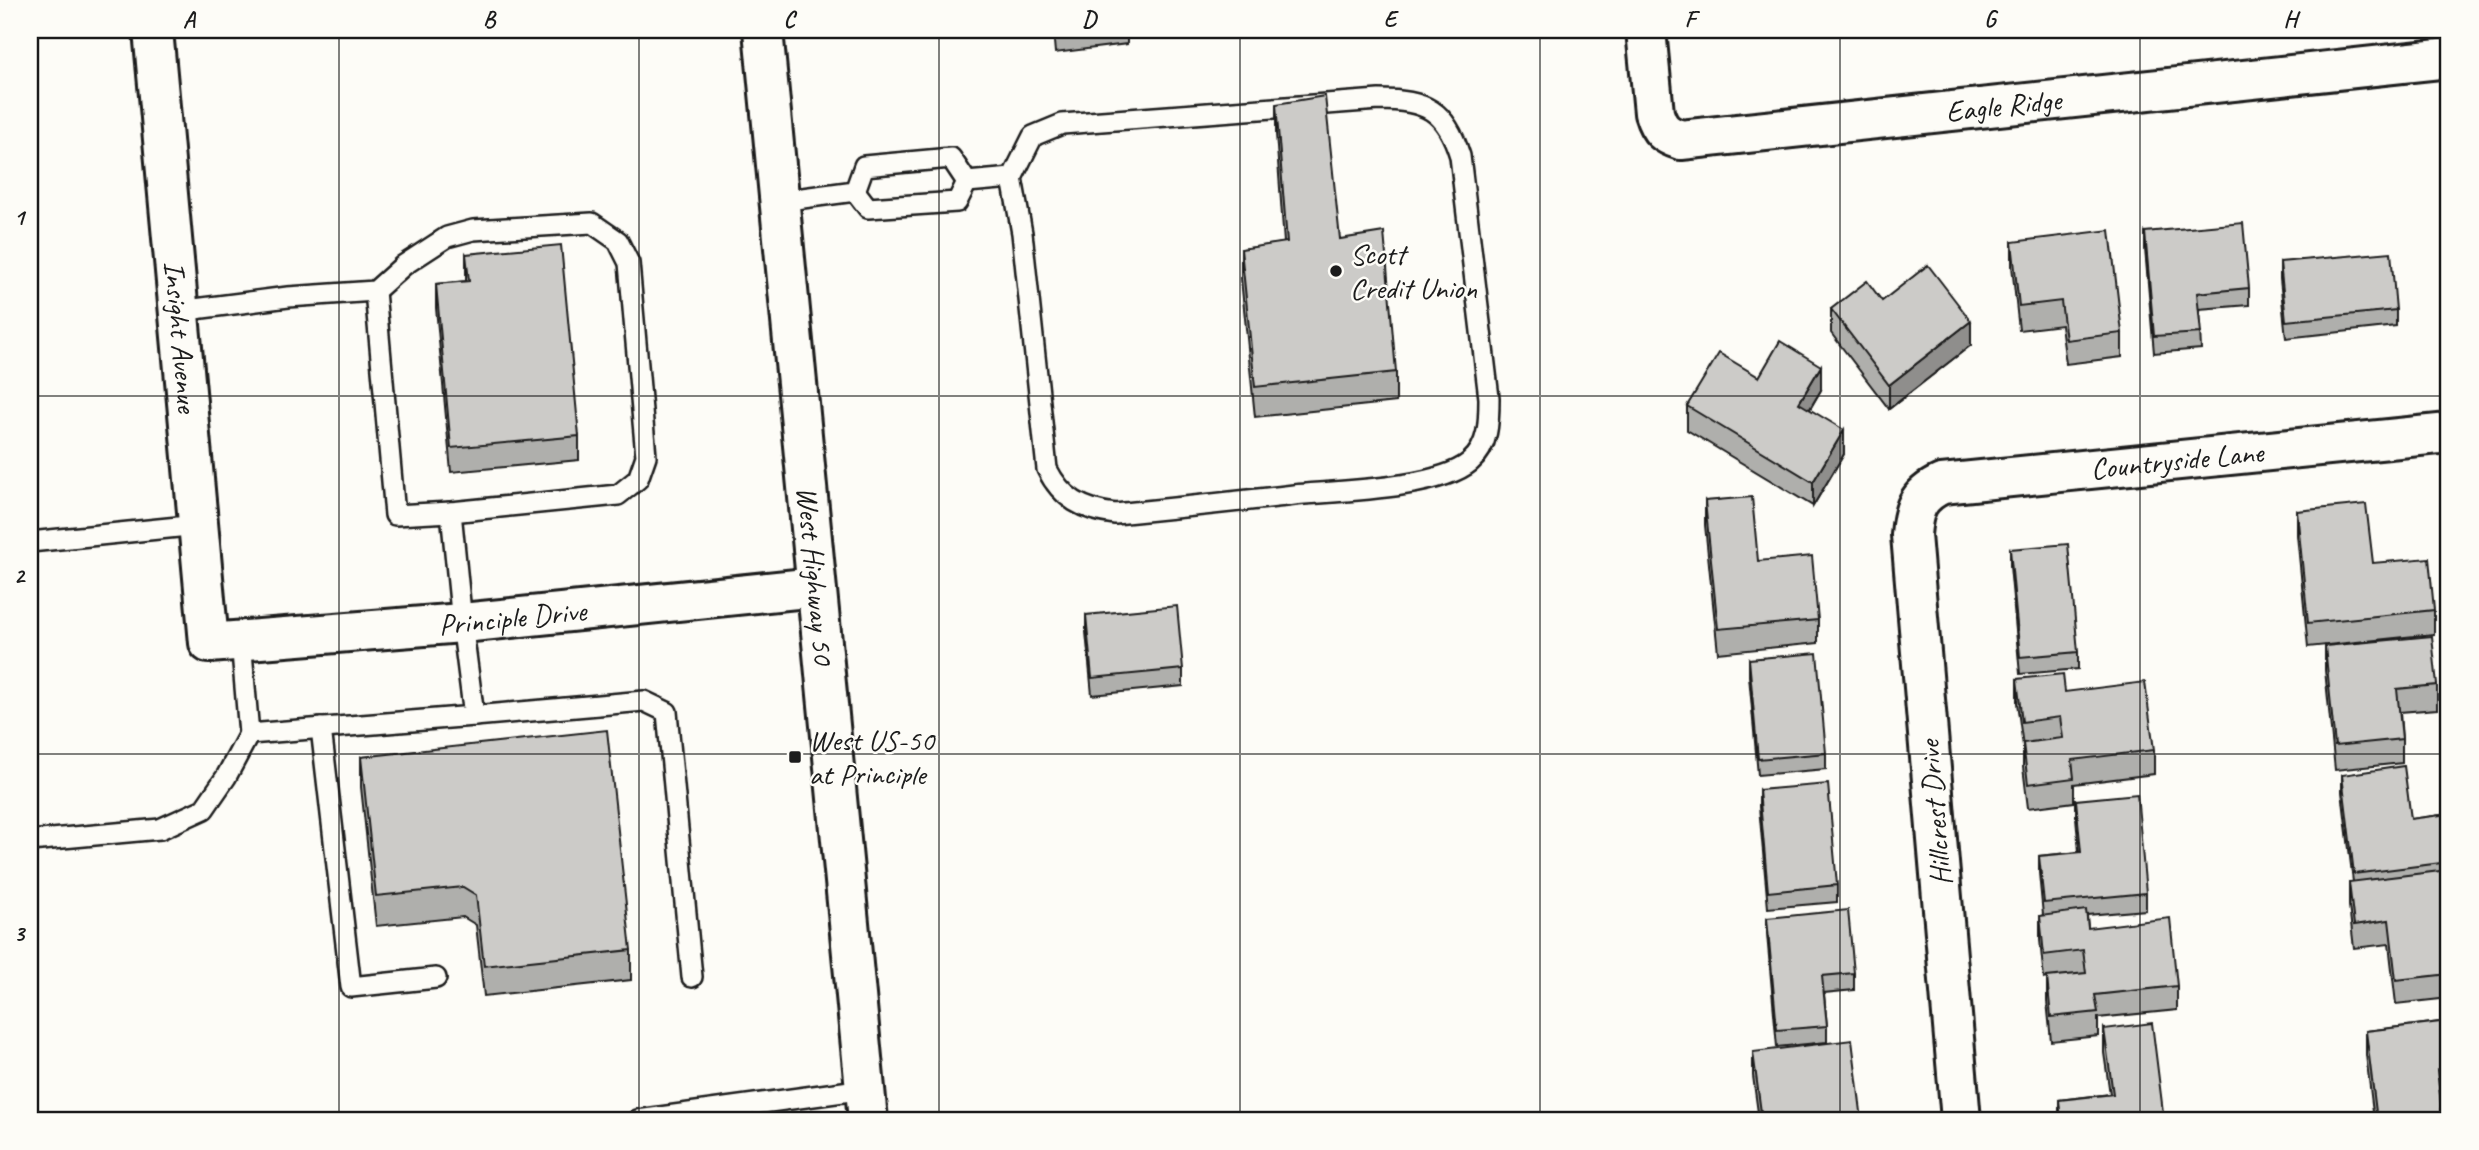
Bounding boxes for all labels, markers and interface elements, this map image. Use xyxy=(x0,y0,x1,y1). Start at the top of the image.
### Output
text: A xyxy=(183,5,197,34)
text: B xyxy=(483,5,497,34)
text: C xyxy=(784,5,798,34)
text: D xyxy=(1082,5,1098,34)
text: E xyxy=(1384,5,1400,34)
text: F xyxy=(1685,5,1701,34)
text: G xyxy=(1984,5,1999,34)
text: H xyxy=(2283,5,2301,34)
street label: Eagle Ridge xyxy=(1944,80,2065,131)
text: 1 xyxy=(14,203,27,232)
place label: Scott Credit Union xyxy=(1350,235,1477,307)
street label: Insight Avenue xyxy=(155,259,207,416)
marker: Scott Credit Union xyxy=(1328,263,1344,279)
street label: Countryside Lane xyxy=(2089,433,2267,488)
street label: West Highway 50 xyxy=(788,485,843,669)
text: 2 xyxy=(14,561,27,590)
street label: Principle Drive xyxy=(437,591,590,644)
place label: West US-50 at Principle xyxy=(809,721,936,793)
street label: Hillcrest Drive xyxy=(1910,736,1960,887)
marker: West US-50 at Principle xyxy=(787,749,803,765)
text: 3 xyxy=(14,919,27,948)

